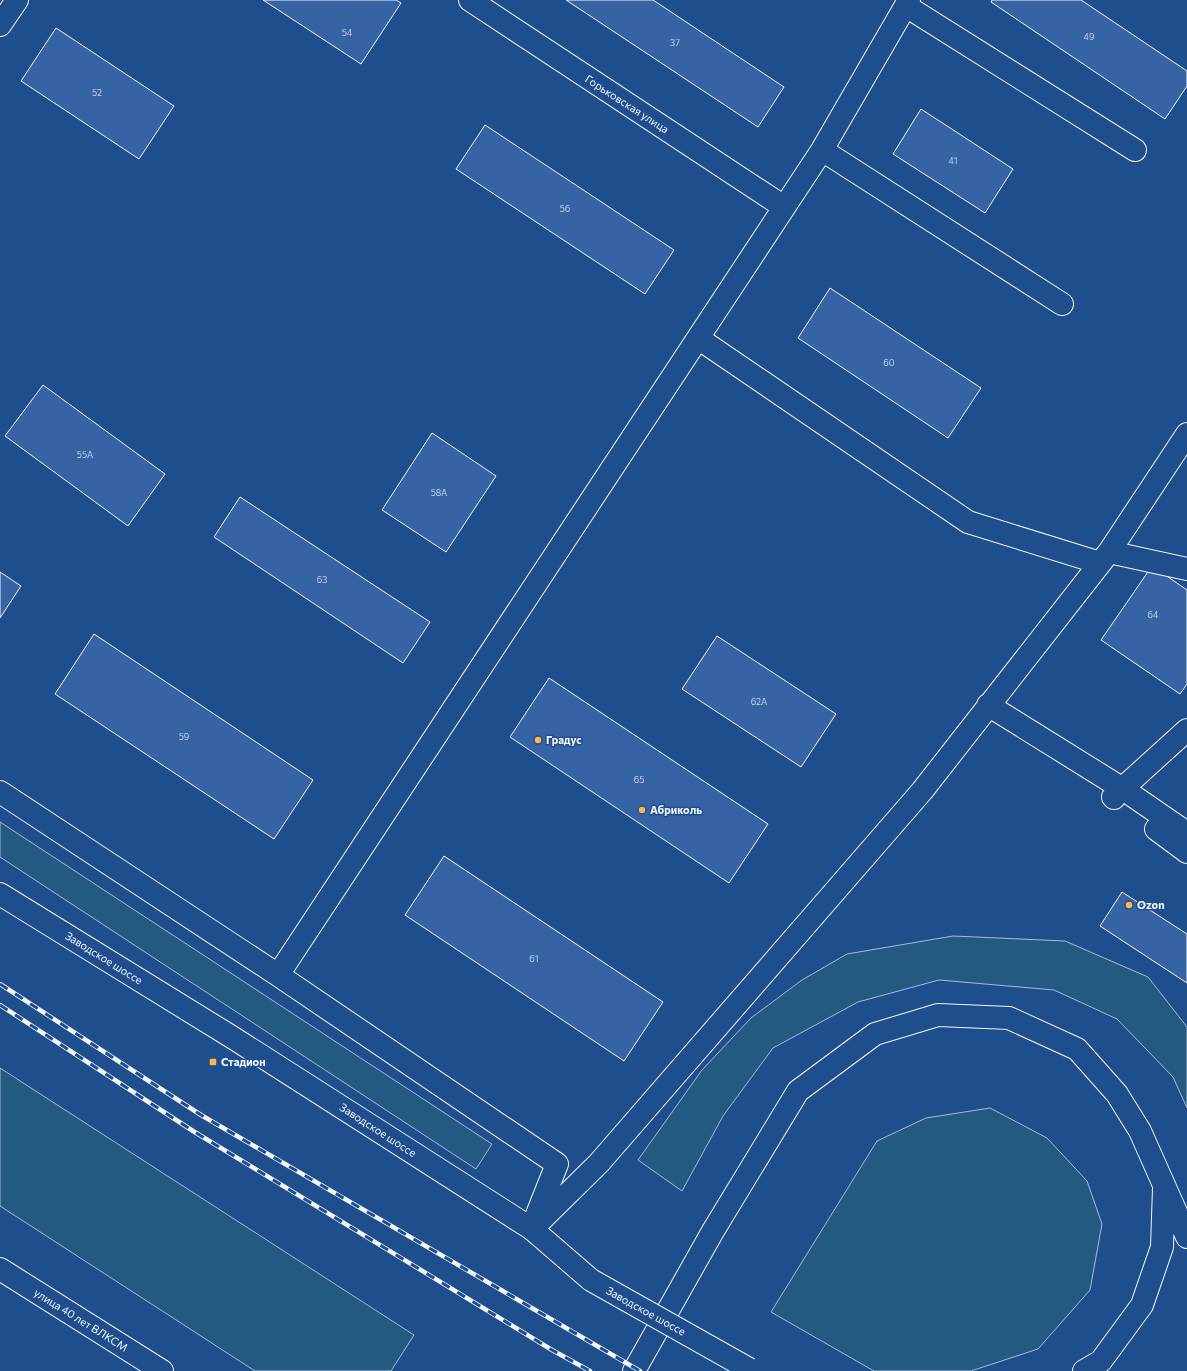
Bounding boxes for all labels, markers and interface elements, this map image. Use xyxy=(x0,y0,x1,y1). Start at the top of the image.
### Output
house number: 54 xyxy=(342,27,353,38)
house number: 49 xyxy=(1084,31,1094,42)
house number: 37 xyxy=(670,37,680,48)
street label: Горьковская улица xyxy=(583,72,672,135)
house number: 52 xyxy=(92,87,102,98)
house number: 41 xyxy=(949,155,957,166)
house number: 56 xyxy=(560,203,570,214)
house number: 60 xyxy=(883,357,895,368)
house number: 55А xyxy=(77,449,93,460)
house number: 58А xyxy=(431,487,447,498)
house number: 63 xyxy=(317,574,327,585)
house number: 64 xyxy=(1148,609,1159,620)
house number: 62А xyxy=(751,696,767,707)
house number: 59 xyxy=(179,731,189,742)
place label: Градус xyxy=(546,733,582,746)
marker: Градус xyxy=(533,735,543,745)
house number: 65 xyxy=(634,774,644,785)
place label: Абриколь xyxy=(650,803,702,816)
marker: Абриколь xyxy=(637,805,647,815)
place label: Ozon xyxy=(1137,898,1165,911)
marker: Ozon xyxy=(1124,900,1134,910)
street label: Заводское шоссе xyxy=(63,929,145,987)
house number: 61 xyxy=(529,953,539,964)
place label: Стадион xyxy=(221,1055,266,1068)
marker: Стадион xyxy=(208,1057,218,1067)
street label: Заводское шоссе xyxy=(338,1100,419,1159)
street label: Заводское шоссе xyxy=(604,1283,688,1338)
street label: улица 40 лет ВЛКСМ xyxy=(32,1285,130,1354)

